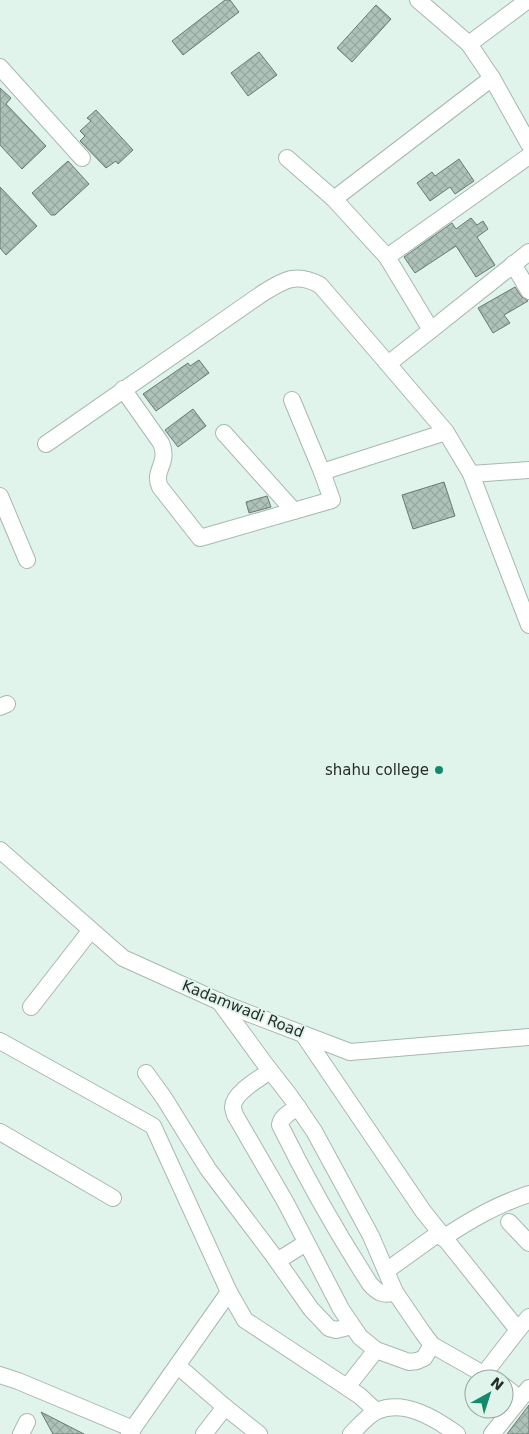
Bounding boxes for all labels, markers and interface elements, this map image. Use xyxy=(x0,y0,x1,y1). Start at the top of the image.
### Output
place label: shahu college xyxy=(325,761,429,779)
marker: shahu college xyxy=(433,764,445,776)
street label: Kadamwadi Road xyxy=(180,976,306,1042)
north arrow xyxy=(464,1369,514,1419)
text: N xyxy=(488,1374,507,1394)

